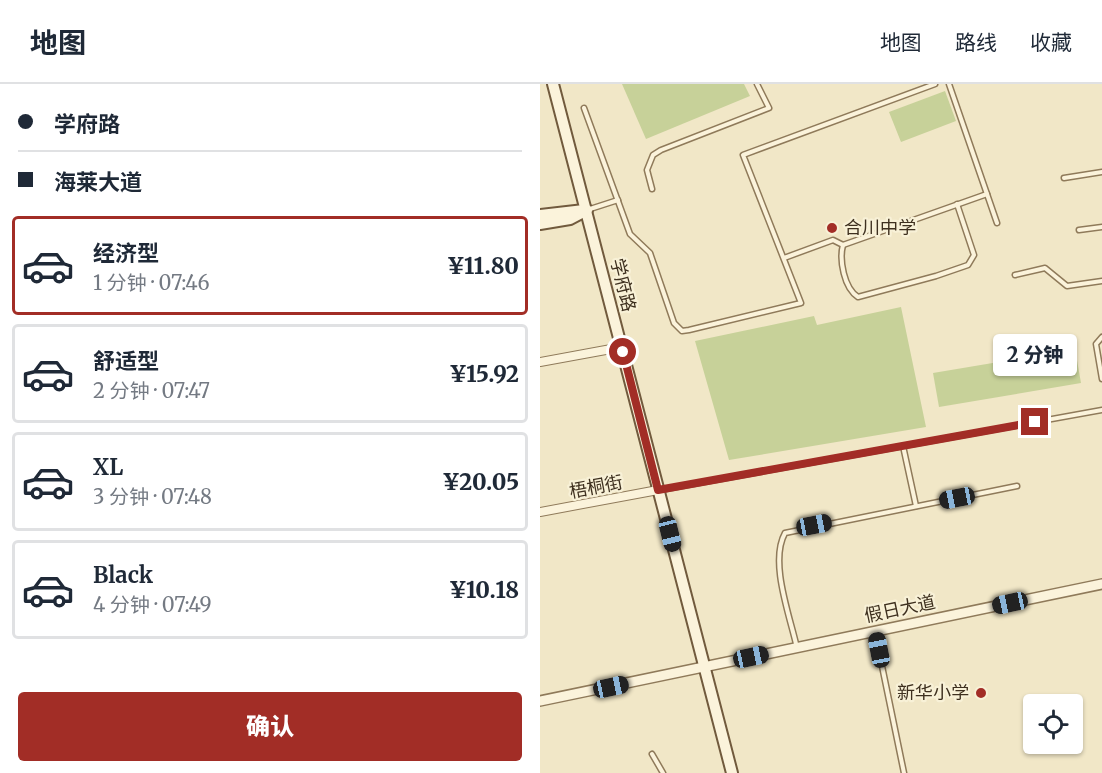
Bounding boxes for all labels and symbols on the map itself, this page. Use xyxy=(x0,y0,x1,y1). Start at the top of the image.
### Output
place label: 合川中学 xyxy=(844,216,916,239)
marker: 合川中学 xyxy=(825,221,839,235)
street label: 学府路 xyxy=(606,256,641,314)
callout: 2 分钟 xyxy=(993,335,1077,377)
route start xyxy=(609,338,636,365)
route end xyxy=(1021,408,1048,435)
street label: 梧桐街 xyxy=(567,470,625,503)
car xyxy=(938,486,976,510)
car xyxy=(795,513,833,537)
car xyxy=(657,514,683,554)
street label: 假日大道 xyxy=(862,590,938,627)
car xyxy=(991,590,1029,616)
car xyxy=(867,631,891,669)
car xyxy=(732,644,770,670)
car xyxy=(592,674,630,700)
place label: 新华小学 xyxy=(897,681,969,704)
marker: 新华小学 xyxy=(974,686,988,700)

